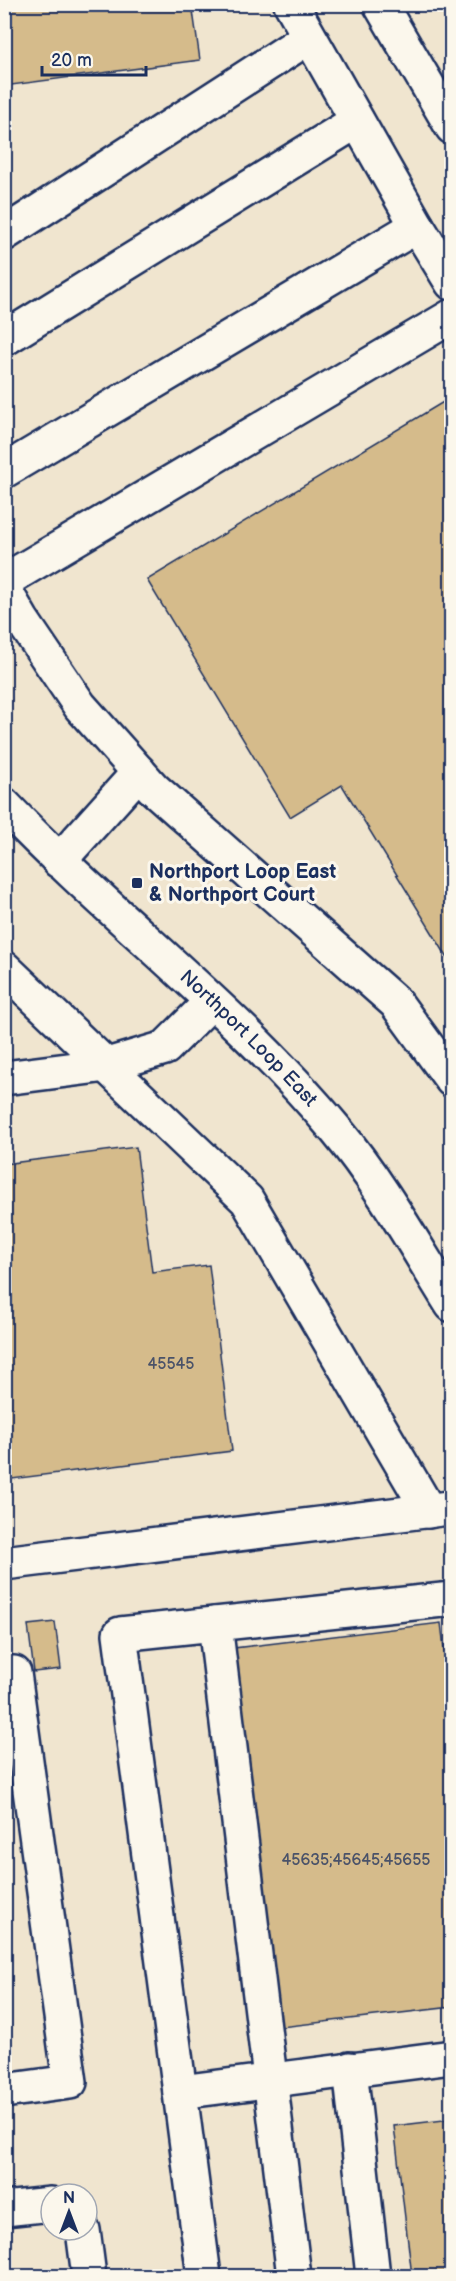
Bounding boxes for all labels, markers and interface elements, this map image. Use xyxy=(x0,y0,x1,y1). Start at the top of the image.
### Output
scale bar xyxy=(42,39,146,77)
text: 20 m xyxy=(51,50,92,71)
place label: Northport Loop East & Northport Court xyxy=(149,860,336,907)
marker: Northport Loop East & Northport Court xyxy=(130,876,144,890)
street label: Northport Loop East xyxy=(175,965,322,1112)
house number: 45545 xyxy=(147,1355,195,1374)
house number: 45635;45645;45655 xyxy=(282,1851,430,1870)
north arrow xyxy=(39,2182,99,2242)
text: N xyxy=(63,2189,75,2208)

